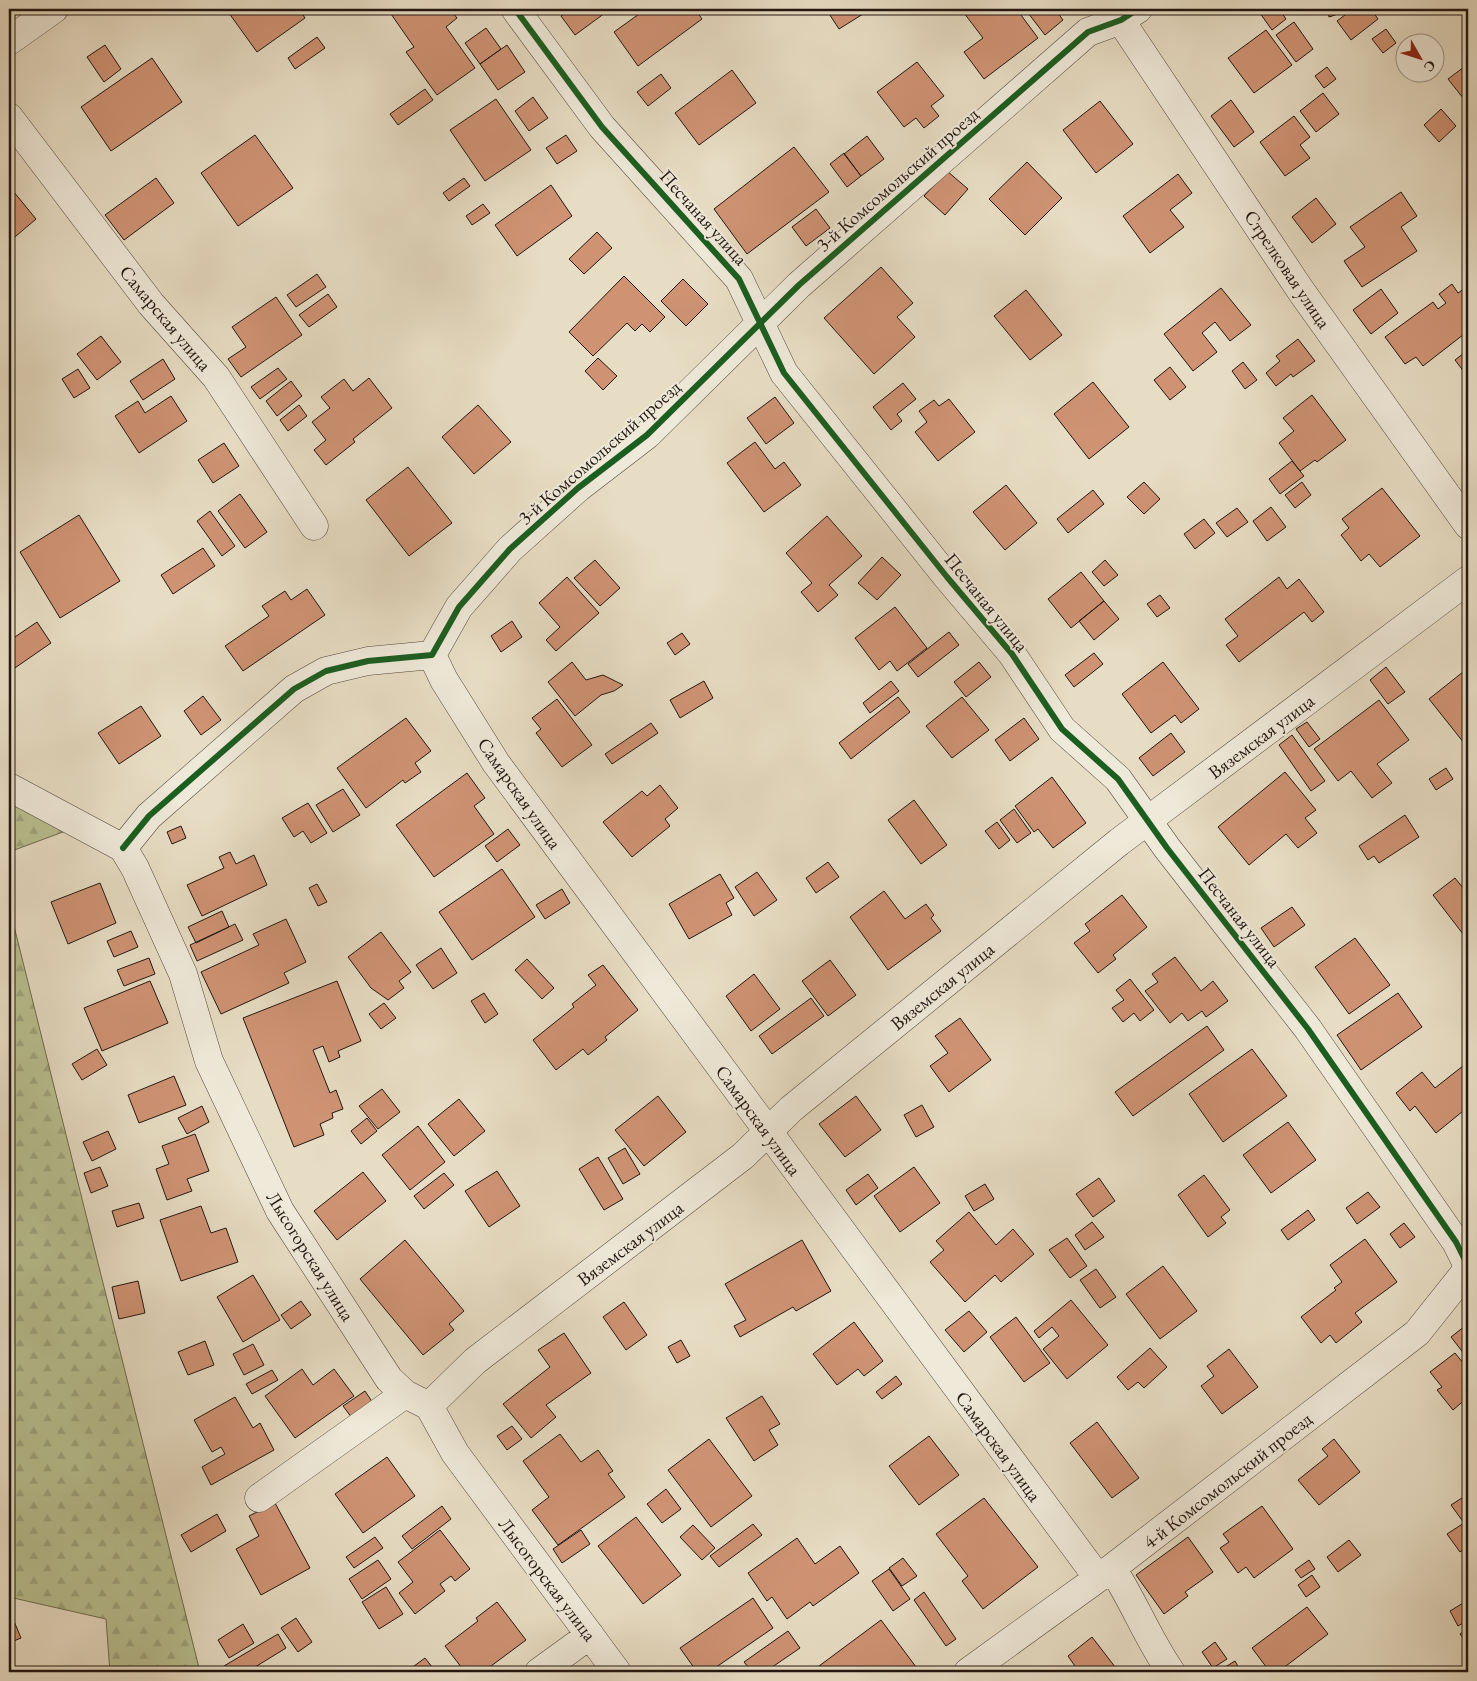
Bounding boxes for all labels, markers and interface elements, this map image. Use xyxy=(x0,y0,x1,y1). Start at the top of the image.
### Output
north arrow xyxy=(1394,32,1444,82)
text: С xyxy=(1420,57,1440,76)
street label: 3-й Комсомольский проезд xyxy=(811,102,984,257)
street label: Песчаная улица xyxy=(654,164,754,271)
street label: Стрелковая улица xyxy=(1239,205,1337,334)
street label: Самарская улица xyxy=(114,260,218,377)
street label: 3-й Комсомольский проезд xyxy=(513,375,686,530)
street label: Песчаная улица xyxy=(939,548,1035,657)
street label: Вяземская улица xyxy=(1203,688,1320,785)
street label: Самарская улица xyxy=(472,733,568,854)
street label: Песчаная улица xyxy=(1193,862,1287,973)
street label: Вяземская улица xyxy=(885,937,1000,1036)
street label: Самарская улица xyxy=(710,1060,807,1181)
street label: Лысогорская улица xyxy=(261,1187,361,1326)
street label: Вяземская улица xyxy=(572,1195,689,1292)
street label: Самарская улица xyxy=(950,1386,1047,1507)
street label: 4-й Комсомольский проезд xyxy=(1138,1406,1317,1554)
street label: Лысогорская улица xyxy=(493,1513,602,1646)

